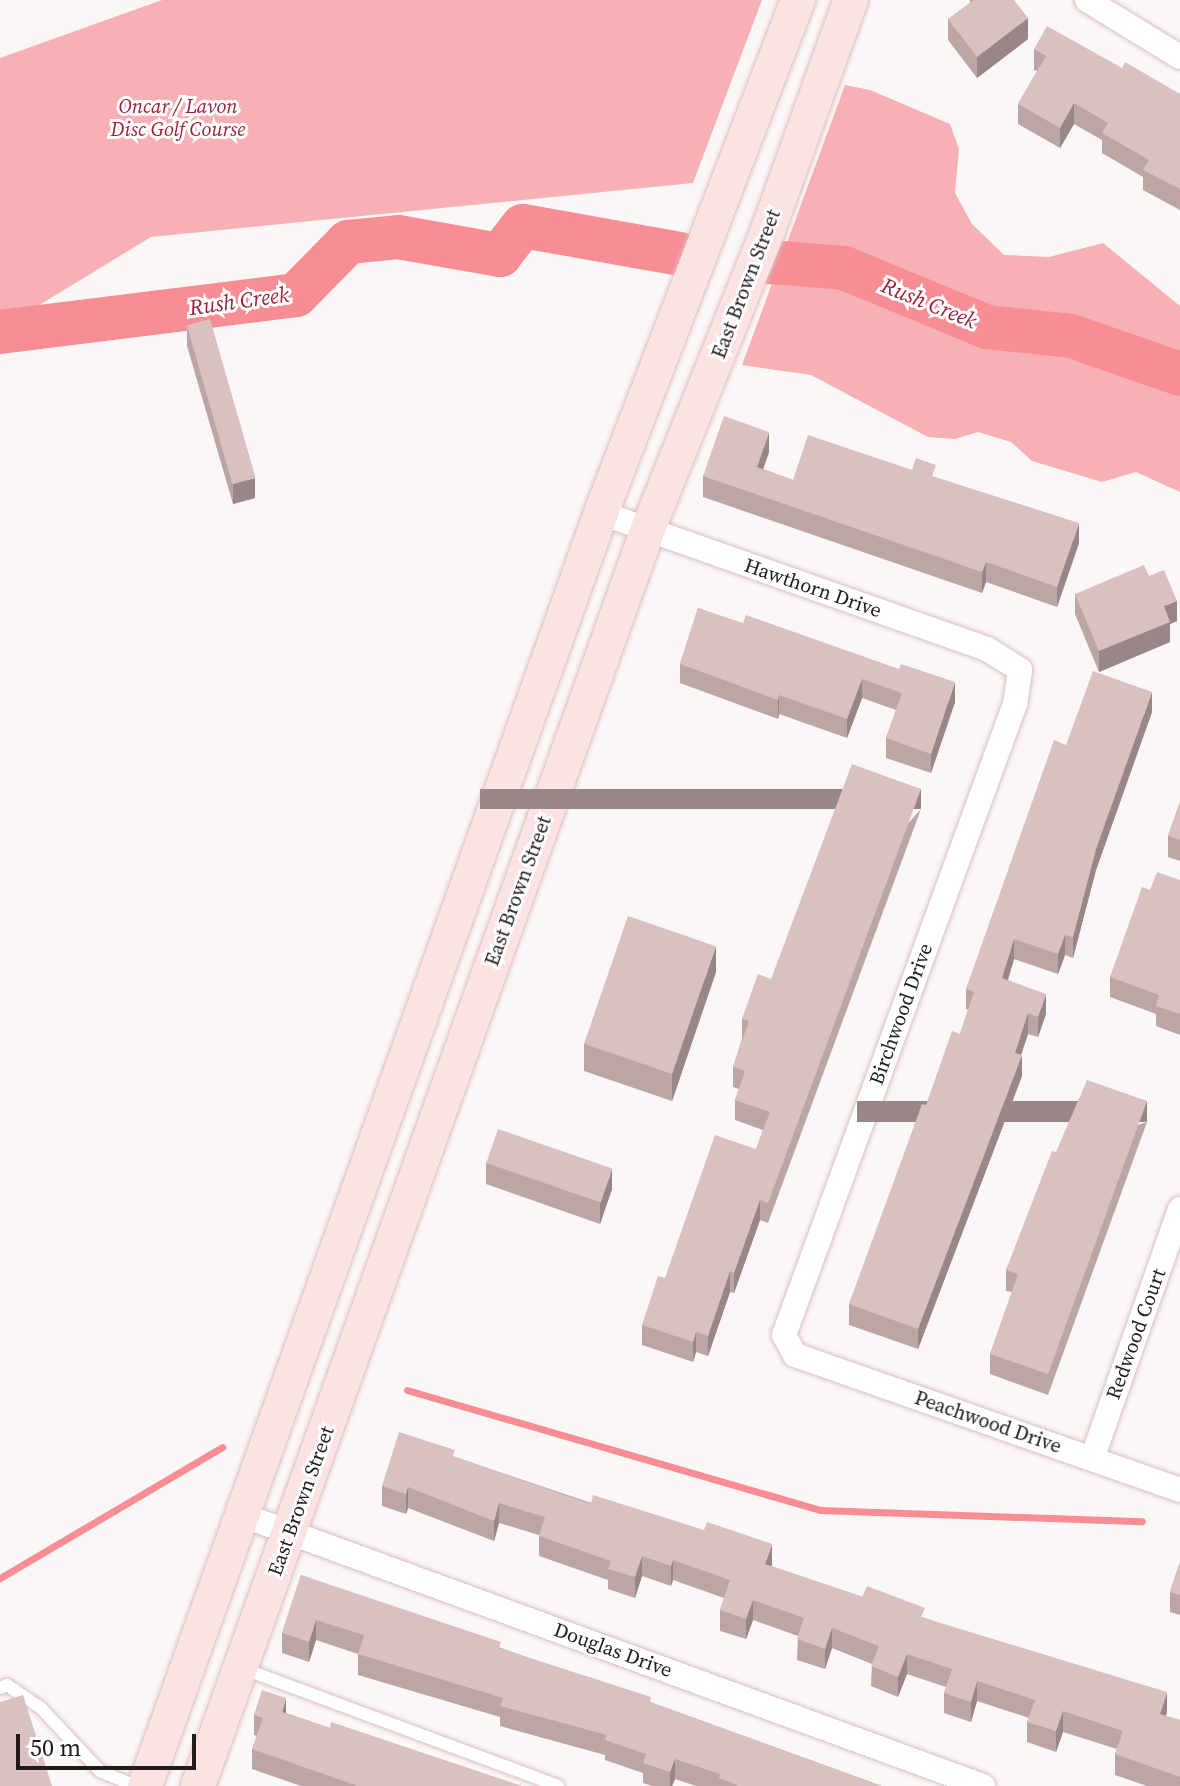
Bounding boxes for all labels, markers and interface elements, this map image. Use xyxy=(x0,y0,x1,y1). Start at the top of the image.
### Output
park label: Oncar / Lavon Disc Golf Course xyxy=(111,94,245,141)
street label: East Brown Street xyxy=(707,206,785,362)
water label: Rush Creek xyxy=(877,272,981,334)
water label: Rush Creek xyxy=(187,281,291,321)
street label: Hawthorn Drive xyxy=(741,553,885,623)
street label: East Brown Street xyxy=(480,813,556,969)
street label: Birchwood Drive xyxy=(864,940,938,1088)
street label: Redwood Court xyxy=(1101,1265,1171,1403)
street label: Peachwood Drive xyxy=(911,1386,1065,1458)
street label: East Brown Street xyxy=(263,1423,339,1579)
street label: Douglas Drive xyxy=(551,1617,675,1683)
scale bar xyxy=(20,1718,200,1768)
text: 50 m xyxy=(30,1731,81,1764)

